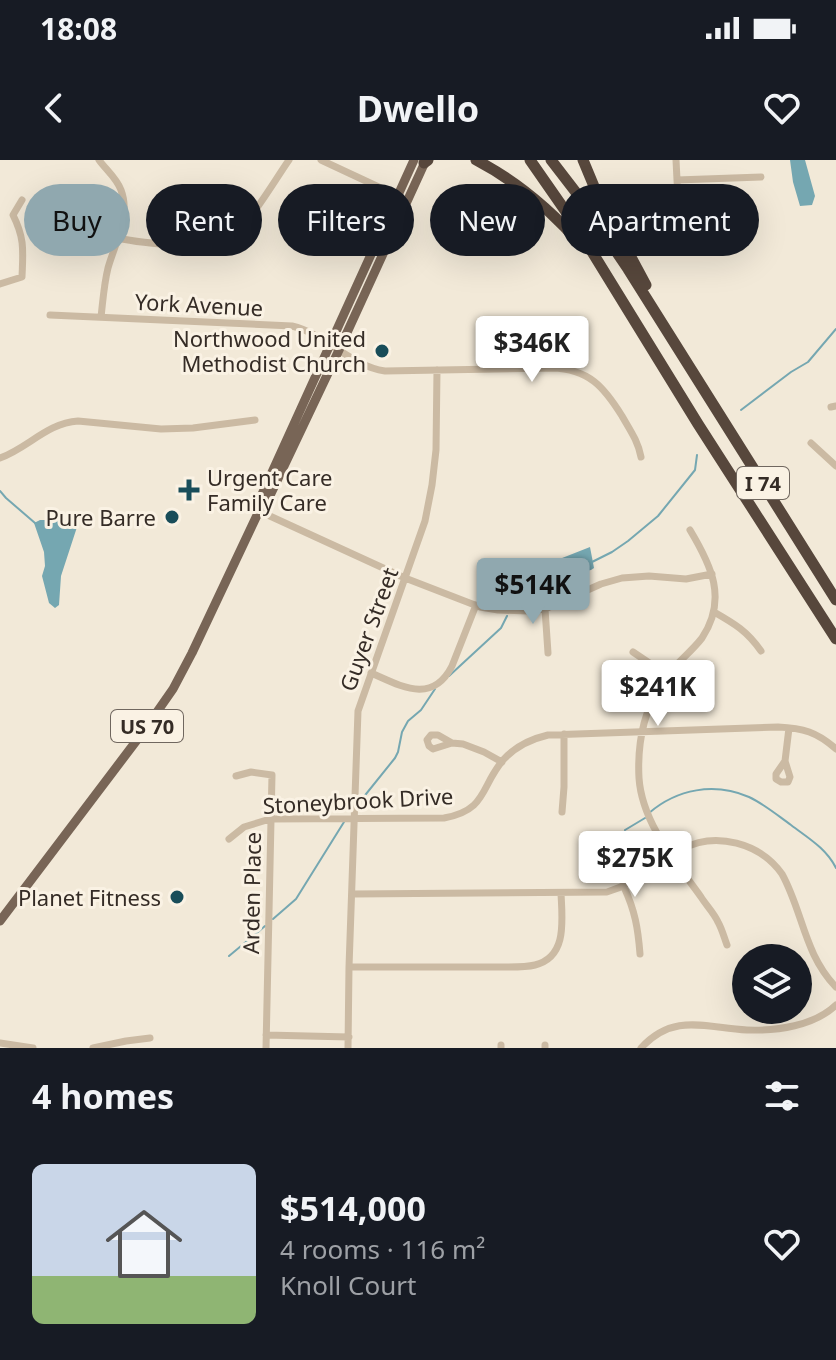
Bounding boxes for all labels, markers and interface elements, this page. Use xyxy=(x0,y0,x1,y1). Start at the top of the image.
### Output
text: 18:08 xyxy=(40,8,117,49)
text: Dwello xyxy=(357,84,479,133)
icon: back xyxy=(32,86,76,130)
icon: heart xyxy=(760,86,804,130)
chip: Buy xyxy=(24,184,130,256)
chip: Rent xyxy=(146,184,262,256)
chip: Filters xyxy=(278,184,414,256)
chip: New xyxy=(430,184,545,256)
chip: Apartment xyxy=(561,184,759,256)
street label: York Avenue xyxy=(134,286,264,322)
pin: $346K xyxy=(476,316,588,384)
place label: Northwood United Methodist Church xyxy=(173,323,366,378)
text: $346K xyxy=(494,324,570,360)
marker: Northwood United Methodist Church xyxy=(373,342,391,360)
place label: Urgent Care Family Care xyxy=(207,462,332,517)
road number: I 74 xyxy=(737,467,789,499)
marker: Urgent Care Family Care xyxy=(178,479,200,501)
place label: Pure Barre xyxy=(46,502,156,532)
marker: Pure Barre xyxy=(163,508,181,526)
pin: $514K xyxy=(477,558,589,626)
street label: Guyer Street xyxy=(332,563,404,695)
text: $514K xyxy=(495,566,571,602)
pin: $241K xyxy=(602,660,714,728)
text: $241K xyxy=(620,668,696,704)
road number: US 70 xyxy=(111,710,183,742)
street label: Stoneybrook Drive xyxy=(262,780,454,820)
pin: $275K xyxy=(579,831,691,899)
street label: Arden Place xyxy=(235,832,267,954)
text: $275K xyxy=(597,839,673,875)
place label: Planet Fitness xyxy=(18,882,161,912)
marker: Planet Fitness xyxy=(168,888,186,906)
map controls xyxy=(732,944,812,1024)
button: layers xyxy=(732,944,812,1024)
text: 4 homes xyxy=(32,1073,174,1119)
icon: filters xyxy=(760,1074,804,1118)
text: $514,000 xyxy=(280,1185,426,1231)
icon: home xyxy=(96,1196,192,1292)
icon: heart xyxy=(760,1222,804,1266)
text: 4 rooms · 116 m² xyxy=(280,1231,485,1267)
text: Knoll Court xyxy=(280,1267,416,1303)

